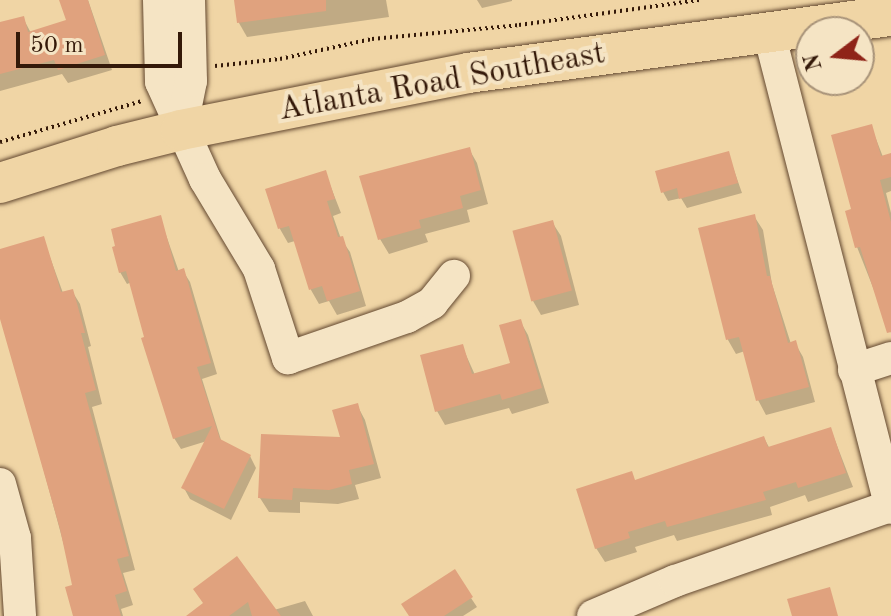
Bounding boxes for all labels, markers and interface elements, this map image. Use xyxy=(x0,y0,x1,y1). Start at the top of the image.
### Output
scale bar xyxy=(20,16,186,66)
north arrow xyxy=(795,16,875,96)
text: 50 m xyxy=(30,34,84,58)
street label: Atlanta Road Southeast xyxy=(276,35,608,131)
text: N xyxy=(801,51,827,73)

